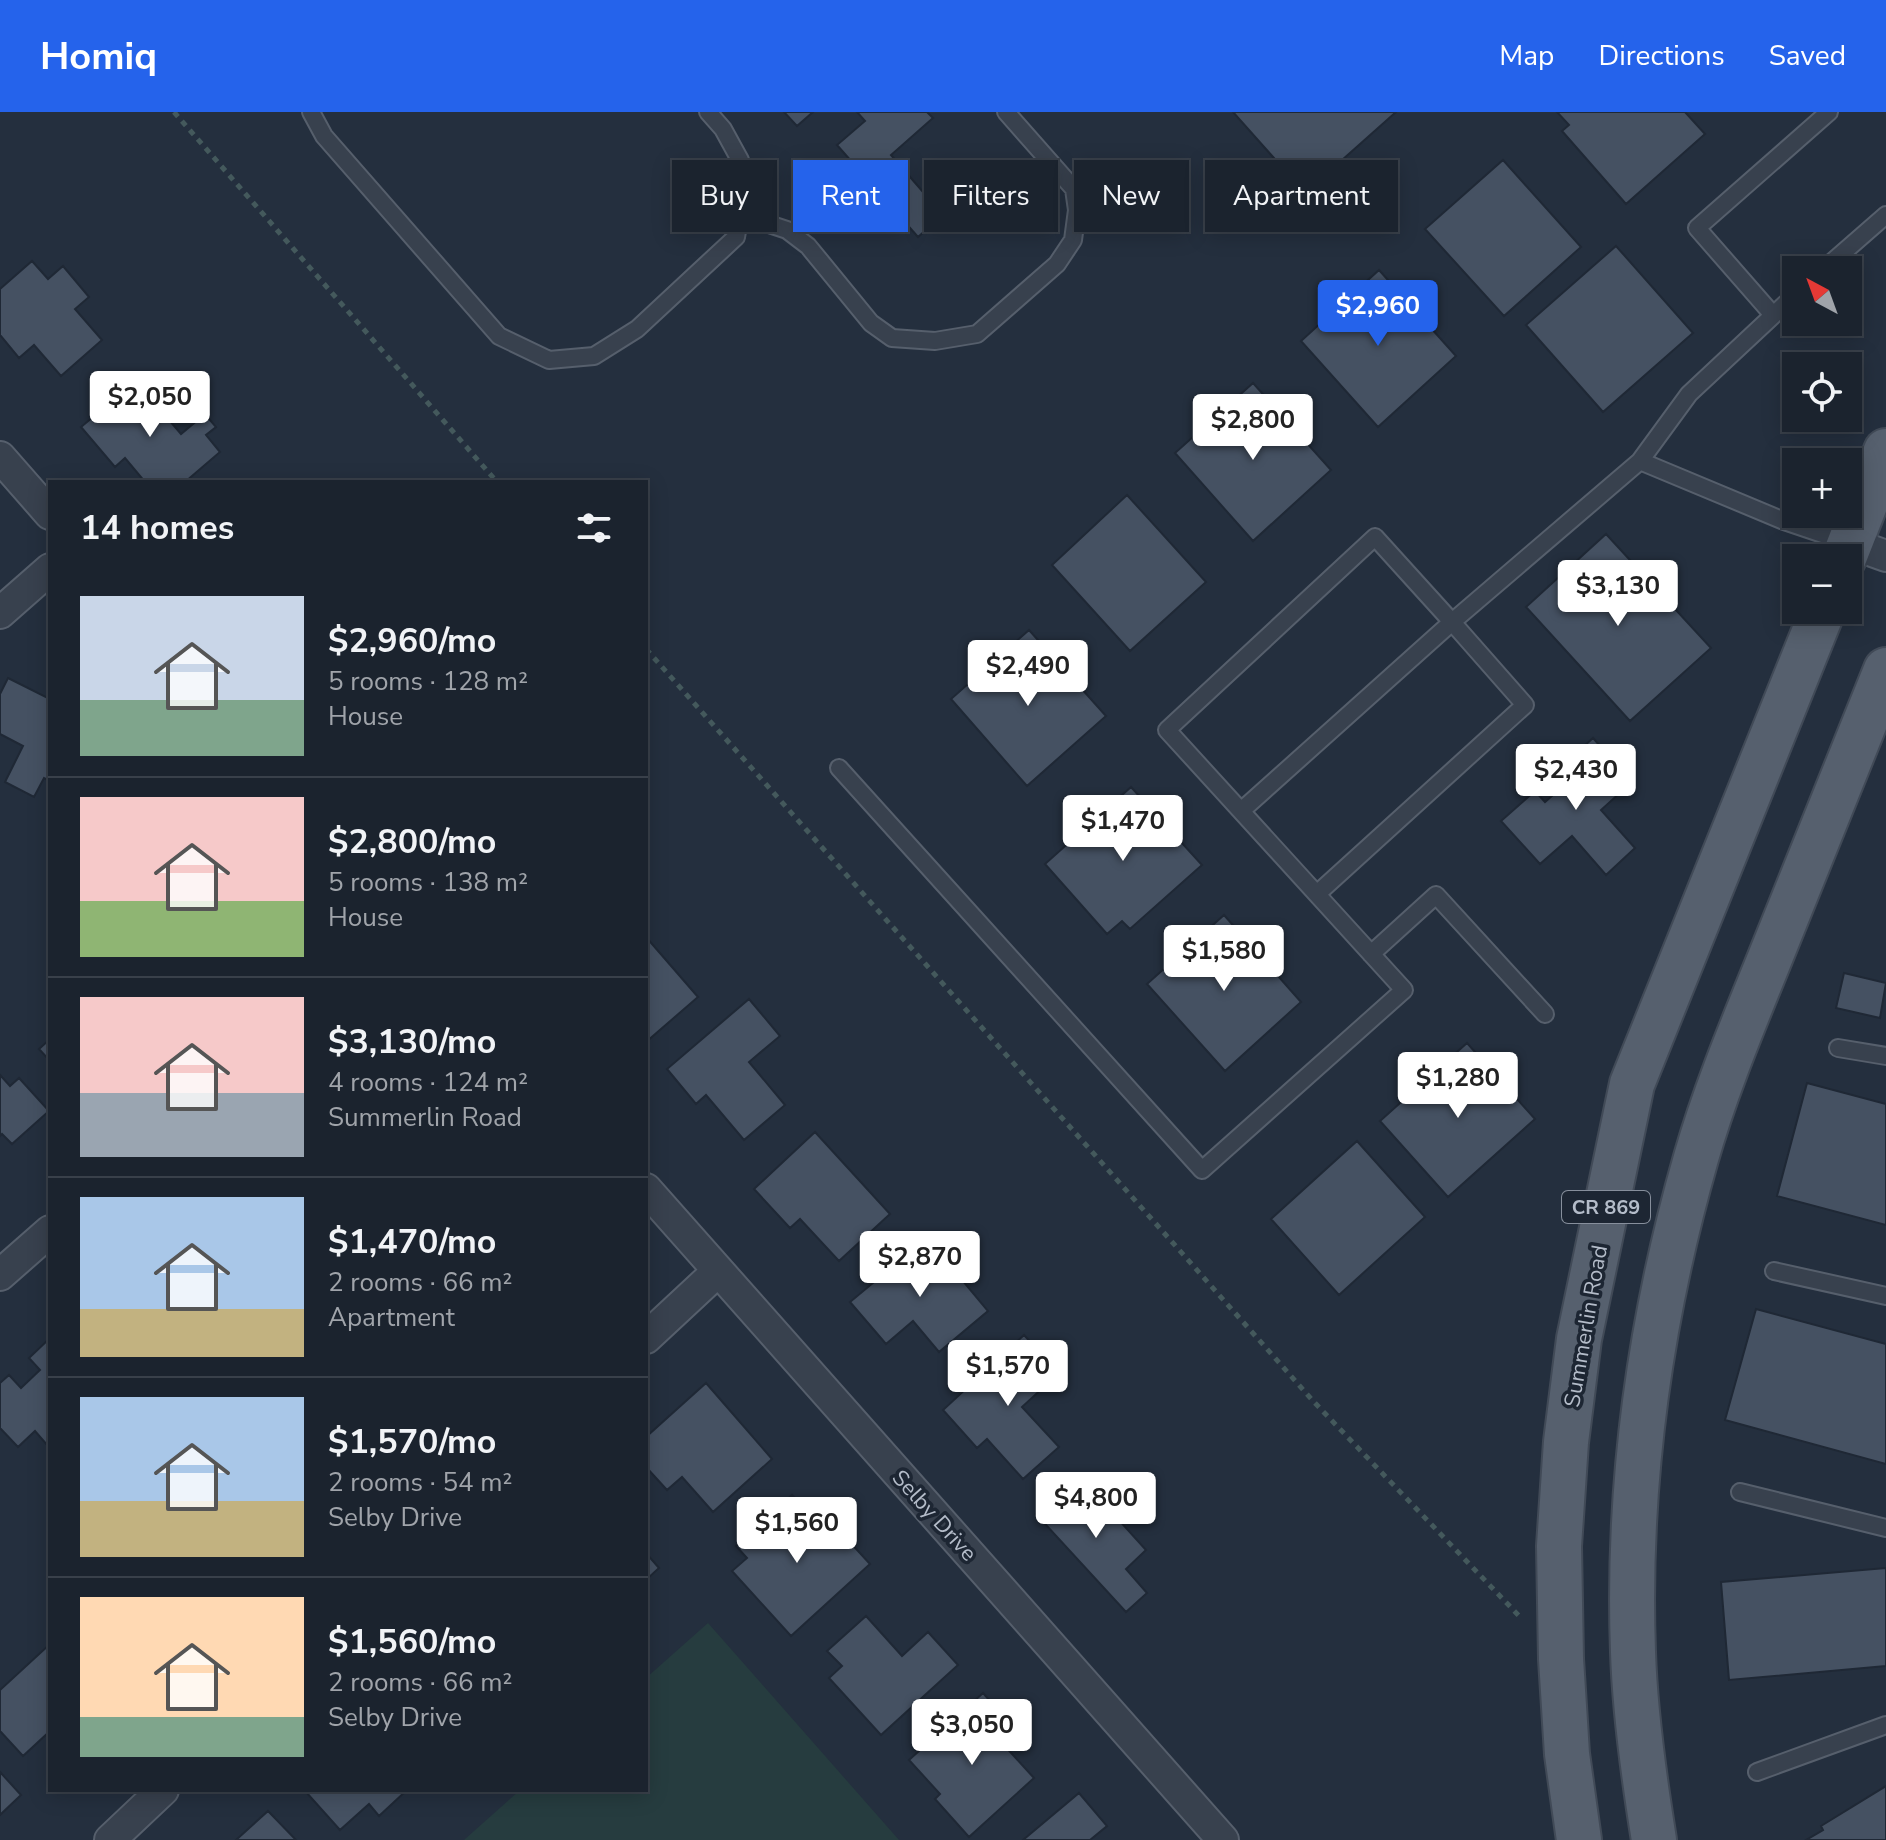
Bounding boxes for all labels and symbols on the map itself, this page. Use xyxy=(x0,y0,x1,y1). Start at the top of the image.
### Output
north arrow xyxy=(1782,256,1862,336)
pin: $2,960 xyxy=(1313,280,1443,348)
pin: $2,050 xyxy=(85,371,215,439)
pin: $2,800 xyxy=(1188,394,1318,462)
pin: $3,130 xyxy=(1553,560,1683,628)
pin: $2,490 xyxy=(963,640,1093,708)
pin: $2,430 xyxy=(1511,744,1641,812)
pin: $1,470 xyxy=(1058,795,1188,863)
pin: $1,580 xyxy=(1159,925,1289,993)
pin: $1,280 xyxy=(1393,1052,1523,1120)
road number: CR 869 xyxy=(1562,1191,1650,1223)
pin: $2,870 xyxy=(855,1231,985,1299)
street label: Summerlin Road xyxy=(1557,1243,1615,1410)
pin: $1,570 xyxy=(943,1340,1073,1408)
street label: Selby Drive xyxy=(885,1463,983,1568)
pin: $4,800 xyxy=(1031,1472,1161,1540)
pin: $1,560 xyxy=(732,1497,862,1565)
pin: $3,050 xyxy=(907,1699,1037,1767)

